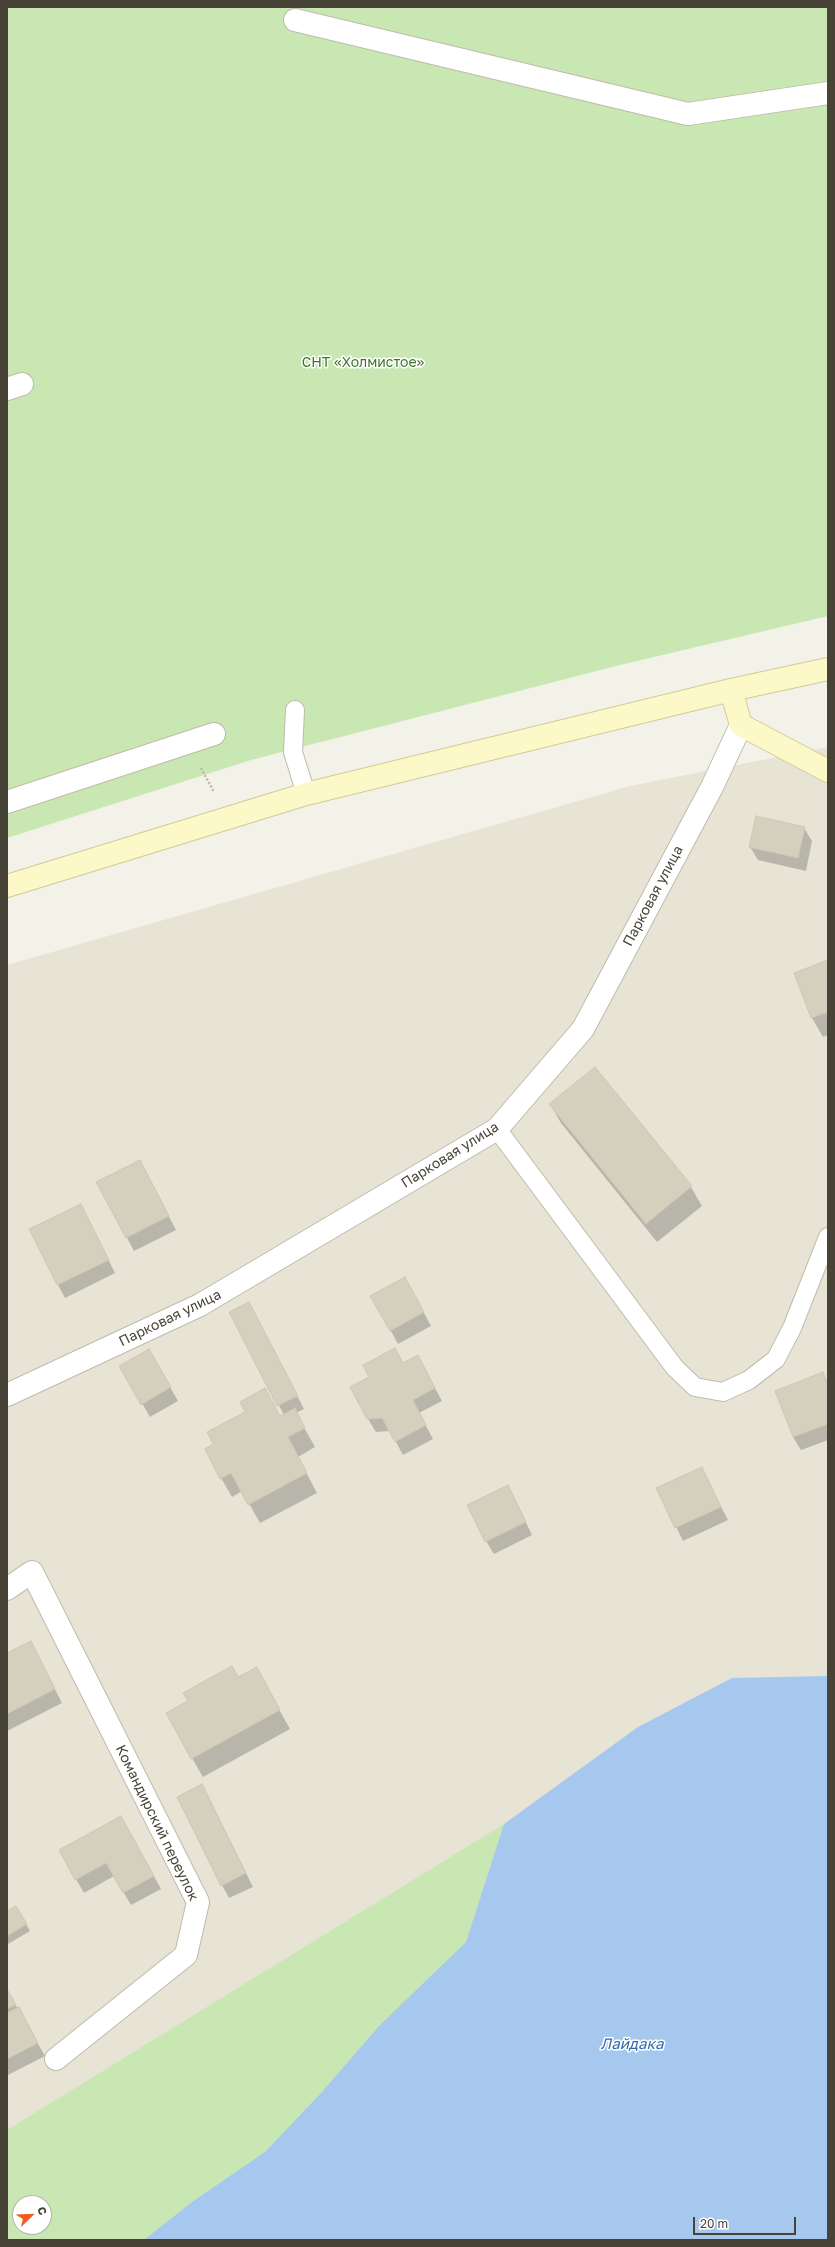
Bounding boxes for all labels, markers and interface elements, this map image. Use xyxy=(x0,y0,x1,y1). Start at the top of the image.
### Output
park label: СНТ «Холмистое» xyxy=(302,355,424,371)
street label: Парковая улица xyxy=(619,843,687,949)
street label: Парковая улица xyxy=(398,1118,502,1192)
street label: Парковая улица xyxy=(116,1286,224,1350)
street label: Командирский переулок xyxy=(112,1742,202,1904)
water label: Лайдака xyxy=(601,2035,663,2053)
north arrow xyxy=(12,2195,52,2235)
text: С xyxy=(35,2204,50,2217)
scale bar xyxy=(695,2209,798,2235)
text: 20 m xyxy=(700,2216,728,2231)

